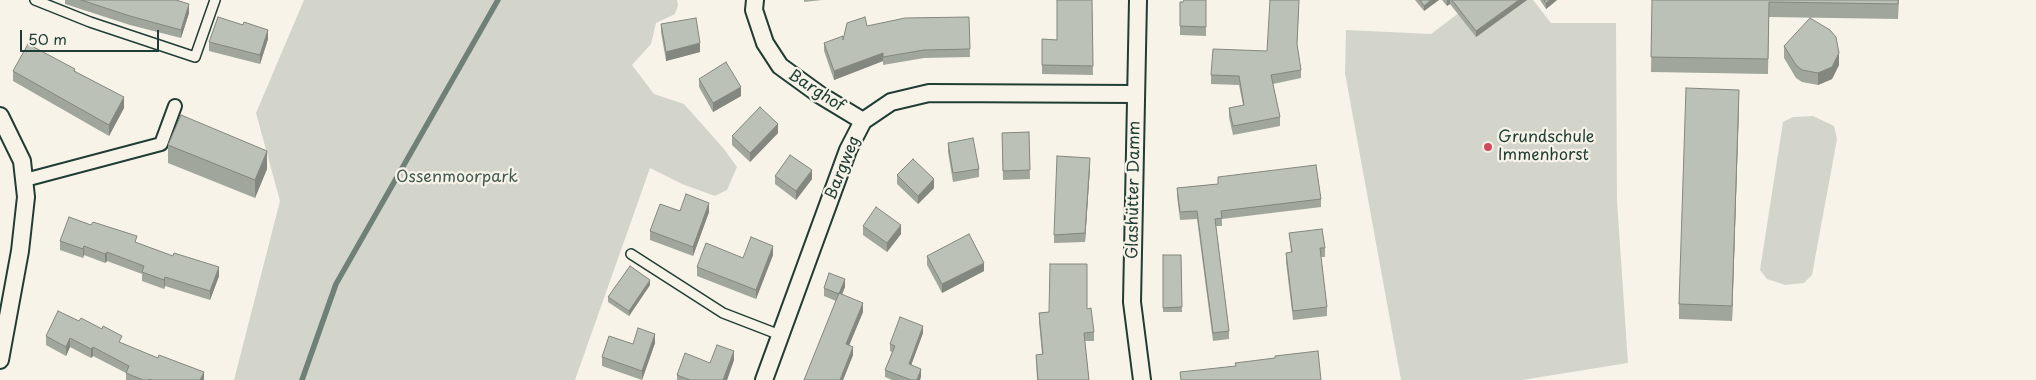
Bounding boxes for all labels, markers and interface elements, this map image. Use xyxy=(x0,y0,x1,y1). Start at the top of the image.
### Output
scale bar xyxy=(22,20,161,52)
text: 50 m xyxy=(28,27,67,50)
street label: Barghof xyxy=(784,66,848,116)
street label: Glashütter Damm xyxy=(1123,121,1145,259)
place label: Grundschule Immenhorst xyxy=(1498,128,1595,166)
street label: Bargweg xyxy=(821,133,865,203)
marker: Grundschule Immenhorst xyxy=(1482,141,1494,153)
park label: Ossenmoorpark xyxy=(396,168,518,188)

